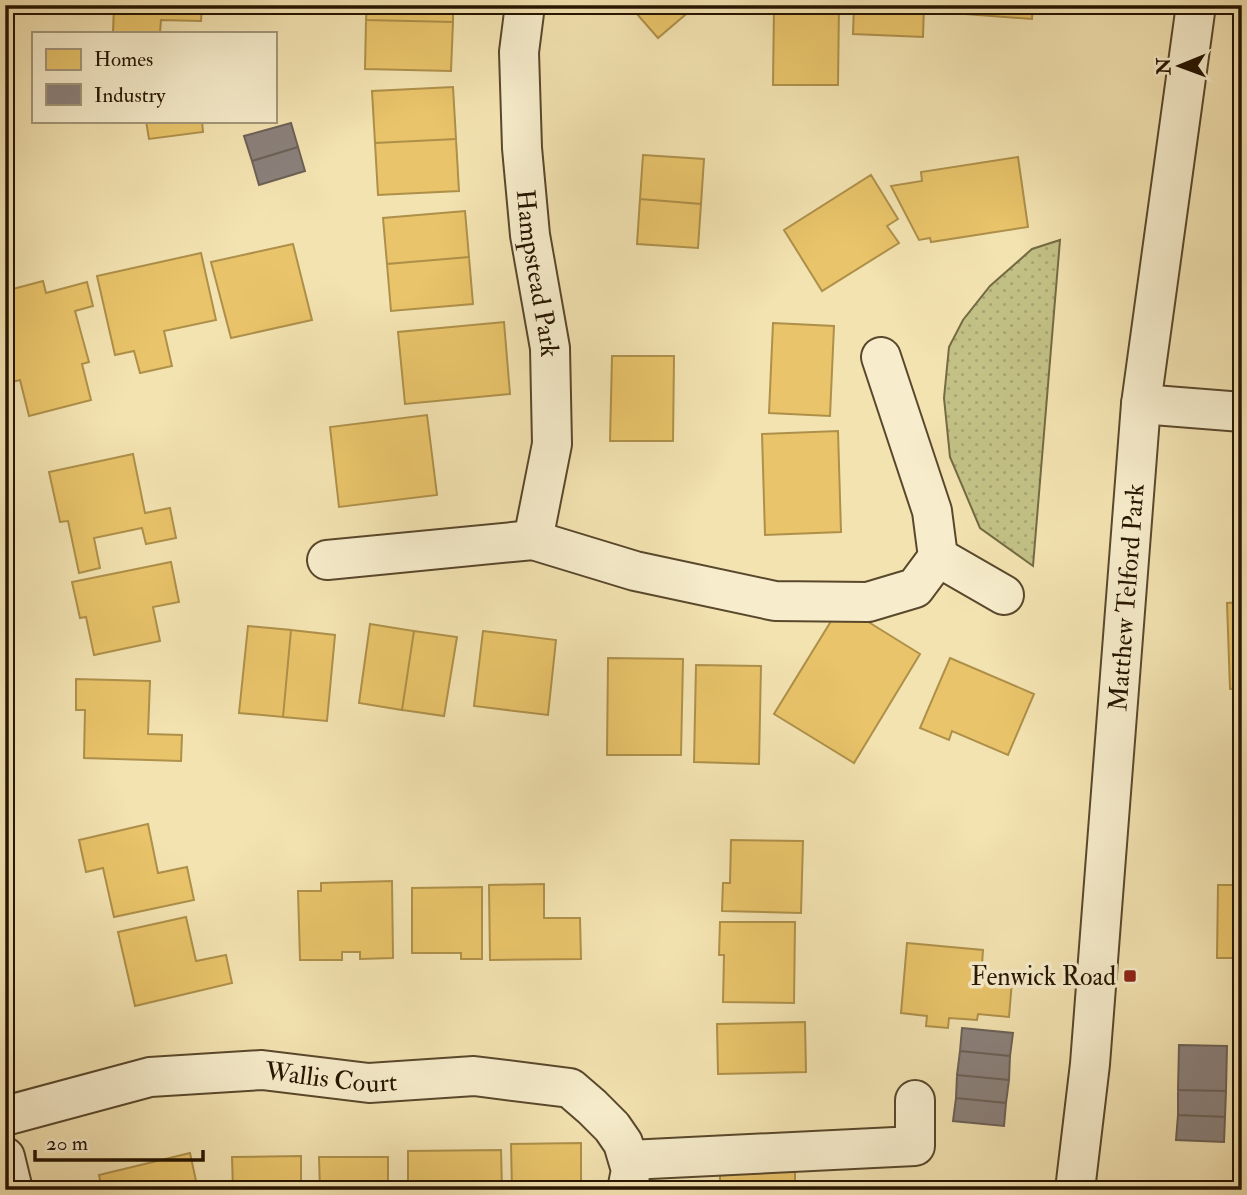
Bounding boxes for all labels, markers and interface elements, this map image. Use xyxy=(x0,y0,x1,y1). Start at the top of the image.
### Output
legend xyxy=(32,32,276,122)
north arrow xyxy=(1146,32,1216,102)
text: Homes xyxy=(94,46,153,73)
text: N xyxy=(1152,57,1176,76)
text: Industry xyxy=(94,82,166,109)
street label: Hampstead Park xyxy=(509,188,565,358)
street label: Matthew Telford Park xyxy=(1102,482,1152,712)
place label: Fenwick Road xyxy=(971,961,1116,993)
marker: Fenwick Road xyxy=(1122,968,1138,984)
street label: Wallis Court xyxy=(262,1055,398,1100)
scale bar xyxy=(35,1118,203,1162)
text: 20 m xyxy=(46,1130,88,1157)

